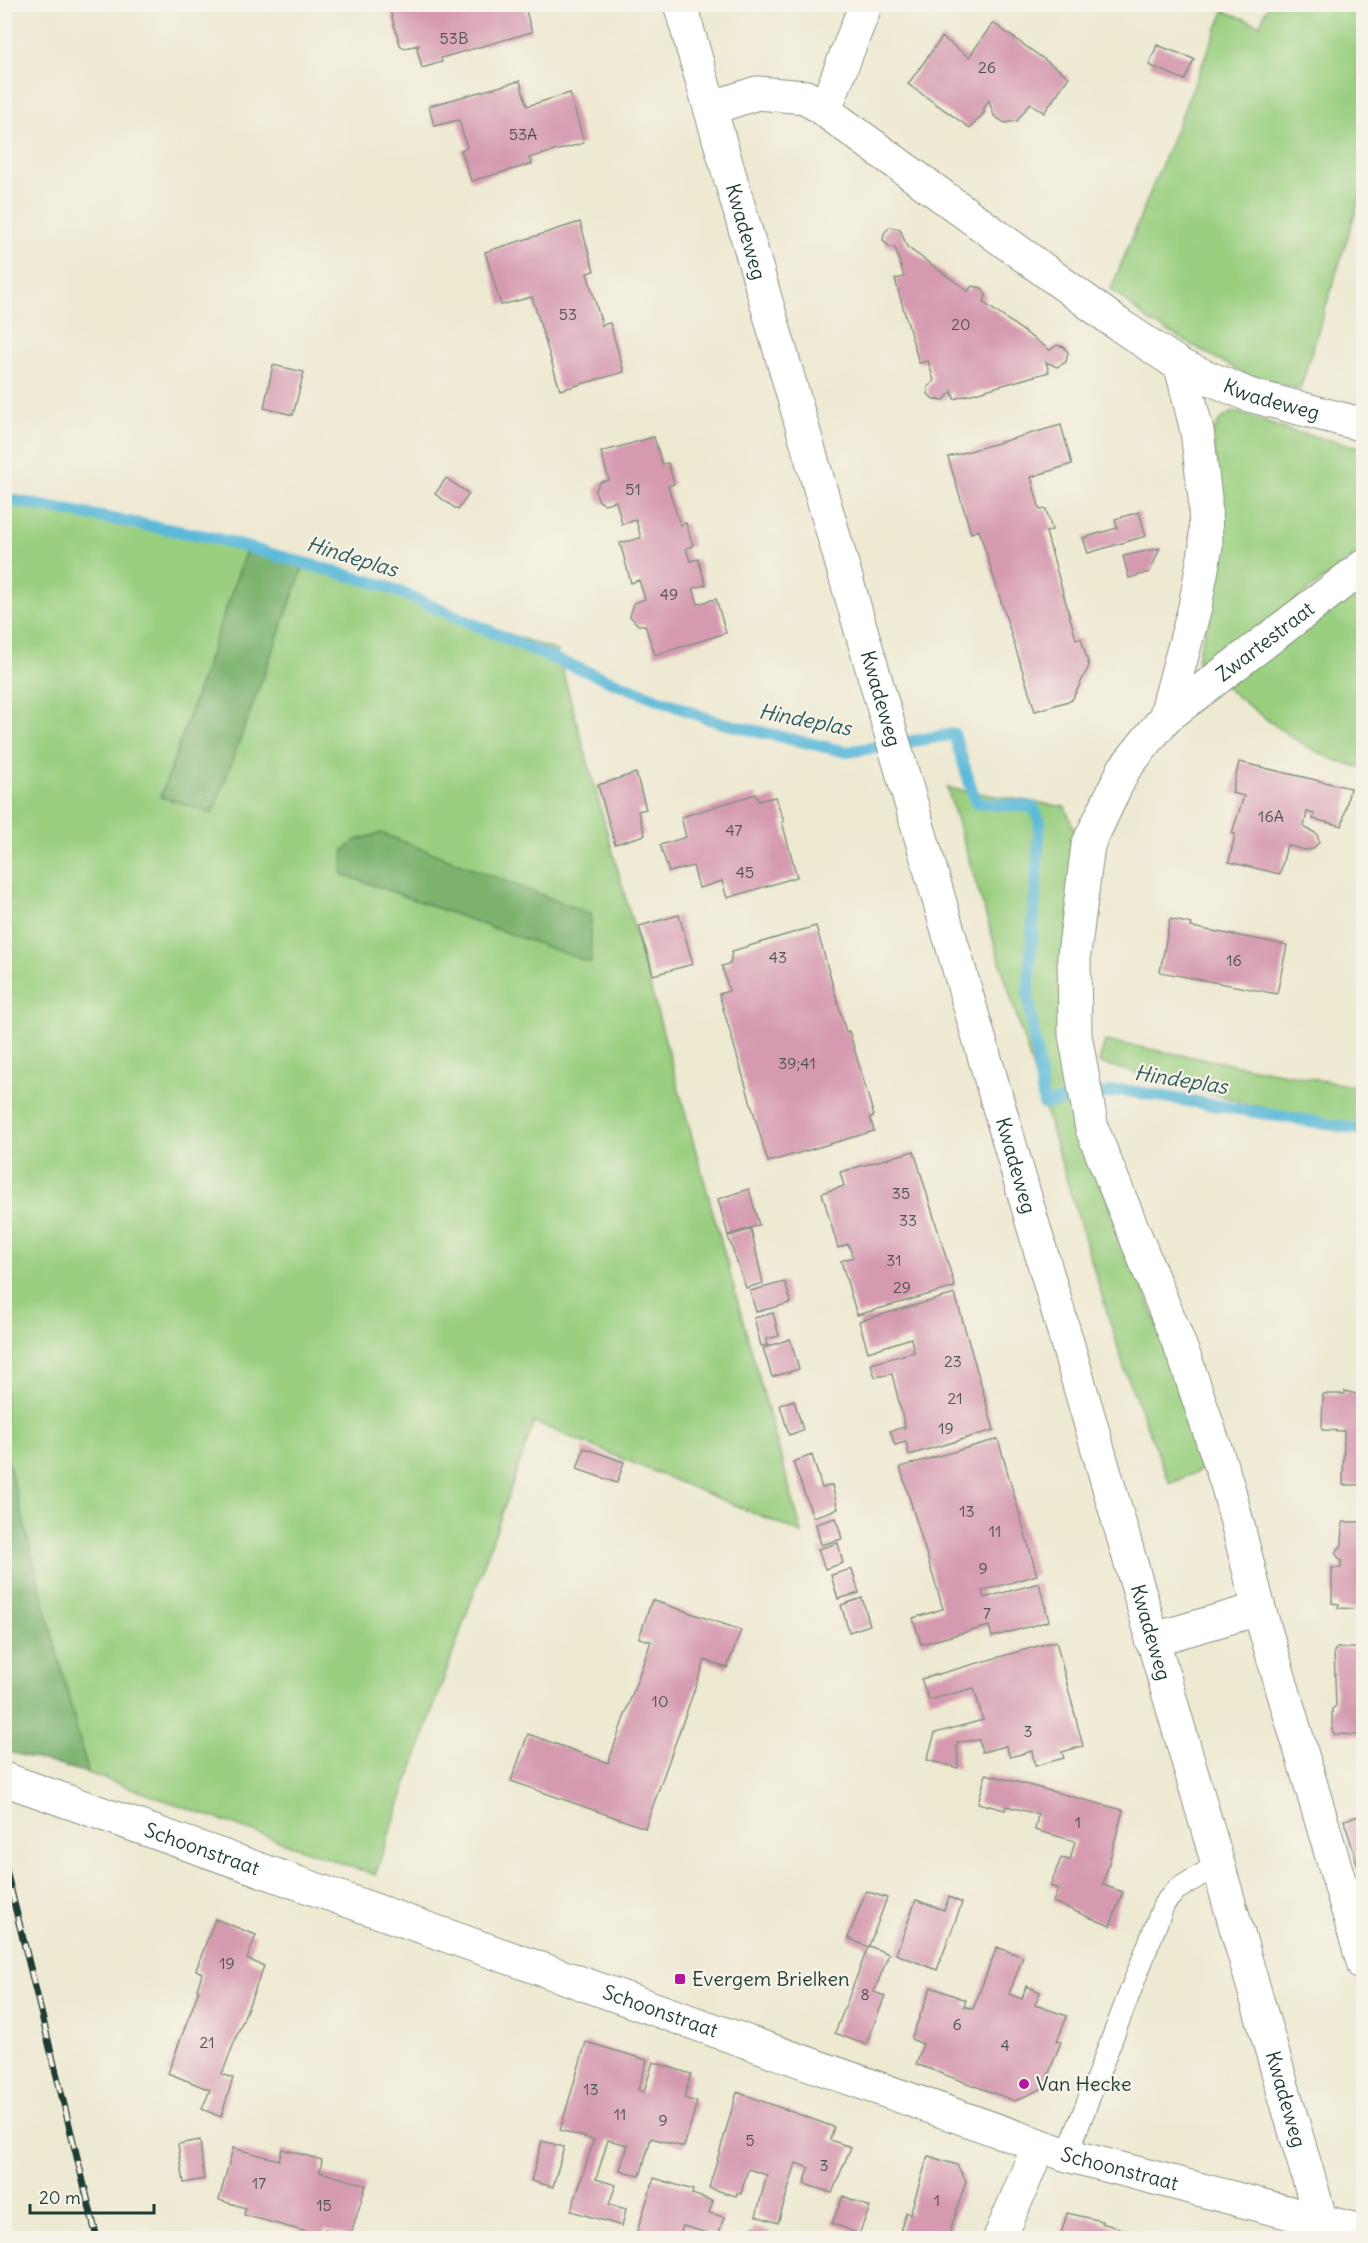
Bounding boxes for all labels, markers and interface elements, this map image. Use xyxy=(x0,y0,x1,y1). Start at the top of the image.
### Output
house number: 53B xyxy=(440,28,468,48)
house number: 26 xyxy=(978,57,996,77)
house number: 53A xyxy=(509,124,537,144)
street label: Kwadeweg xyxy=(721,181,772,283)
house number: 53 xyxy=(559,304,577,324)
house number: 20 xyxy=(951,314,971,334)
street label: Kwadeweg xyxy=(1220,373,1322,425)
house number: 51 xyxy=(625,479,641,499)
water label: Hindeplas xyxy=(303,530,402,584)
house number: 49 xyxy=(660,584,678,604)
street label: Zwartestraat xyxy=(1211,596,1319,686)
street label: Kwadeweg xyxy=(856,647,907,749)
water label: Hindeplas xyxy=(757,697,855,742)
house number: 16A xyxy=(1258,806,1284,826)
house number: 47 xyxy=(726,820,743,840)
house number: 45 xyxy=(736,862,754,882)
house number: 43 xyxy=(769,947,787,967)
house number: 16 xyxy=(1226,950,1242,970)
house number: 39;41 xyxy=(778,1053,816,1073)
water label: Hindeplas xyxy=(1133,1059,1231,1100)
street label: Kwadeweg xyxy=(991,1114,1042,1216)
house number: 35 xyxy=(892,1183,910,1203)
house number: 33 xyxy=(899,1210,917,1230)
house number: 31 xyxy=(886,1250,902,1270)
house number: 29 xyxy=(893,1277,911,1297)
house number: 23 xyxy=(944,1351,962,1371)
house number: 21 xyxy=(947,1388,963,1408)
house number: 19 xyxy=(938,1418,954,1438)
house number: 13 xyxy=(959,1501,975,1521)
house number: 11 xyxy=(989,1521,1001,1541)
house number: 9 xyxy=(978,1558,988,1578)
street label: Kwadeweg xyxy=(1126,1581,1177,1683)
house number: 7 xyxy=(983,1603,991,1623)
house number: 10 xyxy=(652,1691,668,1711)
house number: 3 xyxy=(1023,1721,1033,1741)
house number: 1 xyxy=(1075,1812,1081,1832)
street label: Schoonstraat xyxy=(141,1817,263,1880)
house number: 19 xyxy=(219,1953,235,1973)
place label: Evergem Brielken xyxy=(692,1966,850,1991)
marker: Evergem Brielken xyxy=(673,1972,687,1986)
street label: Schoonstraat xyxy=(599,1979,721,2043)
house number: 8 xyxy=(860,1984,870,2004)
house number: 6 xyxy=(952,2014,962,2034)
house number: 21 xyxy=(199,2032,215,2052)
house number: 4 xyxy=(1000,2035,1010,2055)
street label: Kwadeweg xyxy=(1261,2048,1312,2150)
place label: Van Hecke xyxy=(1036,2071,1131,2096)
marker: Van Hecke xyxy=(1017,2077,1031,2091)
house number: 13 xyxy=(583,2079,599,2099)
house number: 11 xyxy=(614,2104,626,2124)
house number: 9 xyxy=(658,2110,668,2130)
house number: 5 xyxy=(745,2130,755,2150)
street label: Schoonstraat xyxy=(1058,2141,1181,2195)
house number: 3 xyxy=(819,2155,829,2175)
house number: 17 xyxy=(252,2173,266,2193)
scale bar xyxy=(30,2177,154,2215)
text: 20 m xyxy=(39,2186,81,2209)
house number: 1 xyxy=(934,2190,940,2210)
house number: 15 xyxy=(316,2195,332,2215)

